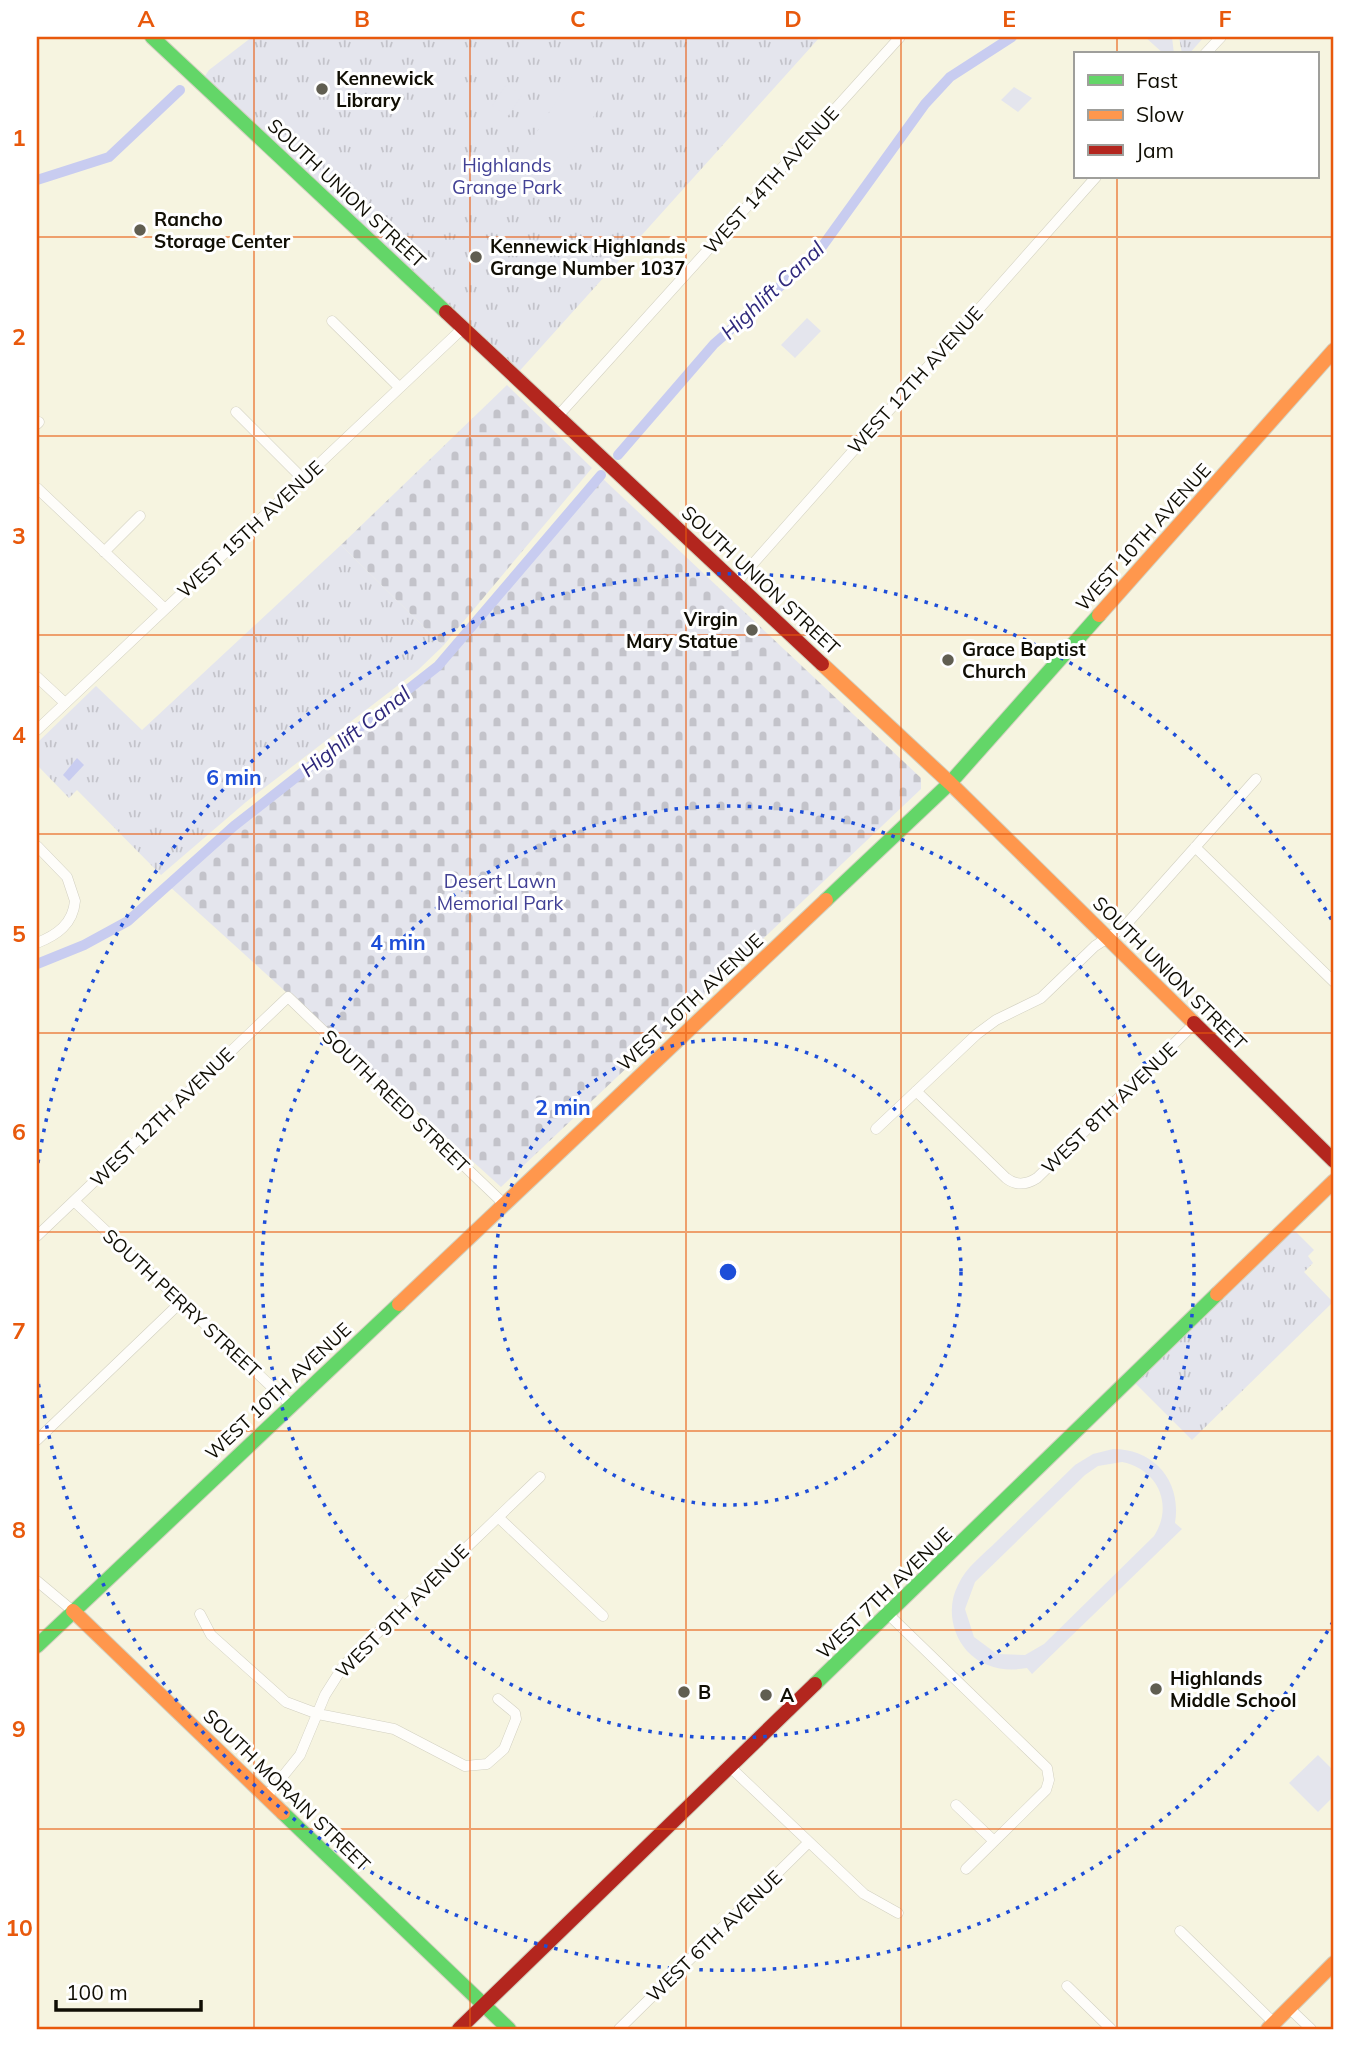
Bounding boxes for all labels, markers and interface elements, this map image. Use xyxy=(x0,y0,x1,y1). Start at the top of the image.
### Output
text: A xyxy=(137,4,155,33)
text: B xyxy=(354,4,370,33)
text: C xyxy=(570,4,586,33)
text: D xyxy=(784,4,802,33)
text: E xyxy=(1002,4,1016,33)
text: F xyxy=(1218,4,1232,33)
legend xyxy=(1074,52,1318,178)
place label: Kennewick Library xyxy=(336,66,434,112)
text: Fast xyxy=(1136,67,1178,93)
marker: Kennewick Library xyxy=(314,81,330,97)
street label: WEST 14TH AVENUE xyxy=(698,101,844,259)
text: Slow xyxy=(1136,101,1184,127)
street label: SOUTH UNION STREET xyxy=(263,113,432,273)
text: 1 xyxy=(12,123,26,152)
text: Jam xyxy=(1136,137,1174,163)
park label: Highlands Grange Park xyxy=(452,153,562,199)
place label: Rancho Storage Center xyxy=(154,207,291,253)
marker: Rancho Storage Center xyxy=(132,222,148,238)
place label: Kennewick Highlands Grange Number 1037 xyxy=(490,234,685,280)
water label: Highlift Canal xyxy=(715,235,829,345)
marker: Kennewick Highlands Grange Number 1037 xyxy=(468,249,484,265)
street label: WEST 12TH AVENUE xyxy=(842,301,988,459)
text: 2 xyxy=(12,322,26,351)
street label: WEST 15TH AVENUE xyxy=(172,455,328,603)
street label: WEST 10TH AVENUE xyxy=(1070,458,1216,616)
street label: SOUTH UNION STREET xyxy=(677,500,846,660)
text: 3 xyxy=(12,521,26,550)
place label: Virgin Mary Statue xyxy=(626,607,738,653)
marker: Virgin Mary Statue xyxy=(744,622,760,638)
place label: Grace Baptist Church xyxy=(962,637,1086,683)
marker: Grace Baptist Church xyxy=(940,652,956,668)
water label: Highlift Canal xyxy=(295,680,415,782)
text: 4 xyxy=(12,720,26,749)
text: 6 min xyxy=(206,764,262,790)
park label: Desert Lawn Memorial Park xyxy=(437,869,563,915)
street label: SOUTH UNION STREET xyxy=(1088,891,1252,1055)
text: 5 xyxy=(12,919,26,948)
street label: WEST 10TH AVENUE xyxy=(612,928,768,1076)
text: 4 min xyxy=(370,929,426,955)
street label: SOUTH REED STREET xyxy=(317,1024,475,1178)
street label: WEST 8TH AVENUE xyxy=(1036,1037,1182,1179)
street label: WEST 12TH AVENUE xyxy=(85,1042,239,1192)
text: 2 min xyxy=(535,1094,591,1120)
text: 6 xyxy=(12,1117,26,1146)
street label: SOUTH PERRY STREET xyxy=(98,1224,266,1383)
centre of rings xyxy=(716,1260,740,1284)
text: 7 xyxy=(12,1316,26,1345)
street label: WEST 10TH AVENUE xyxy=(200,1317,356,1465)
text: 8 xyxy=(12,1515,26,1544)
street label: WEST 7TH AVENUE xyxy=(811,1522,957,1664)
street label: WEST 9TH AVENUE xyxy=(330,1539,474,1683)
place label: Highlands Middle School xyxy=(1170,1666,1296,1712)
place label: B xyxy=(698,1680,711,1704)
marker: Highlands Middle School xyxy=(1148,1681,1164,1697)
place label: A xyxy=(780,1683,795,1707)
marker: B xyxy=(676,1684,692,1700)
marker: A xyxy=(758,1687,774,1703)
street label: SOUTH MORAIN STREET xyxy=(198,1704,376,1876)
text: 9 xyxy=(12,1714,26,1743)
street label: WEST 6TH AVENUE xyxy=(641,1865,787,2007)
text: 10 xyxy=(5,1913,33,1942)
scale bar xyxy=(56,1968,201,2012)
text: 100 m xyxy=(66,1979,128,2005)

